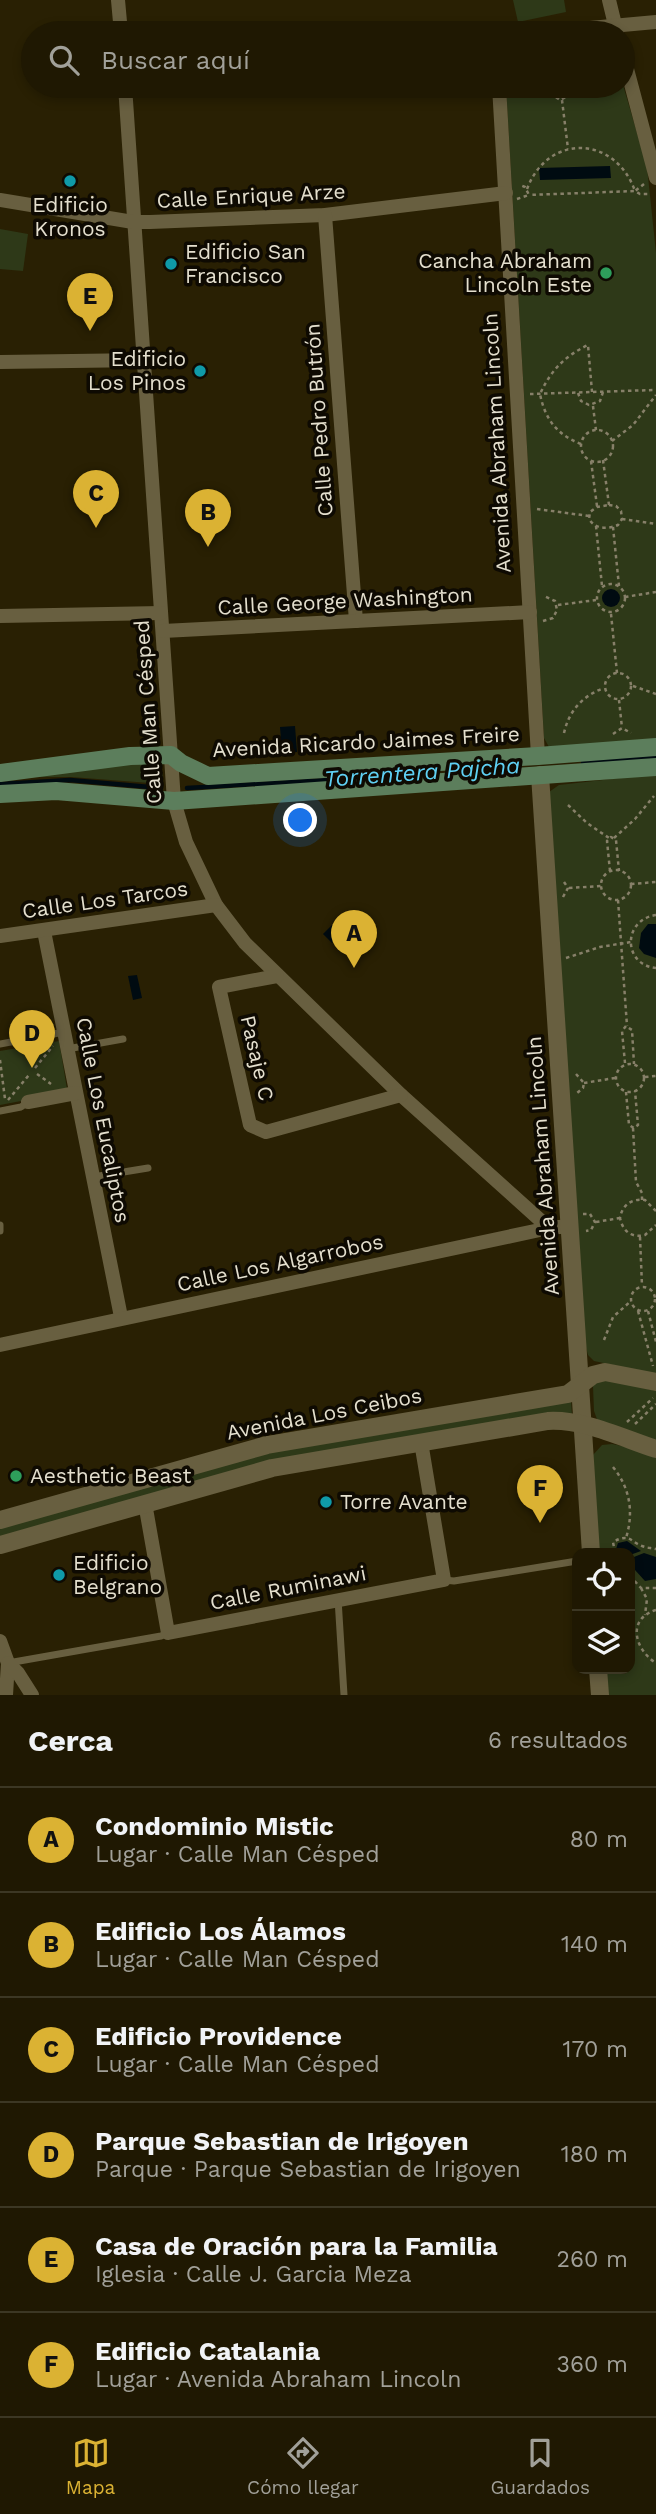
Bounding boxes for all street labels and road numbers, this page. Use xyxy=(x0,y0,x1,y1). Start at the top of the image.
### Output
street label: Calle Enrique Arze xyxy=(156,178,346,213)
street label: Avenida Abraham Lincoln xyxy=(477,313,516,573)
street label: Calle Pedro Butrón xyxy=(299,323,338,517)
street label: Calle George Washington xyxy=(217,581,473,620)
street label: Calle Man Césped xyxy=(129,619,166,805)
street label: Avenida Ricardo Jaimes Freire xyxy=(212,721,520,762)
street label: Calle Los Tarcos xyxy=(20,876,189,924)
street label: Pasaje C xyxy=(236,1013,279,1103)
street label: Calle Los Eucaliptos xyxy=(71,1015,136,1225)
street label: Avenida Abraham Lincoln xyxy=(521,1036,564,1297)
street label: Calle Los Algarrobos xyxy=(174,1228,385,1297)
street label: Avenida Los Ceibos xyxy=(224,1382,424,1445)
street label: Calle Ruminawi xyxy=(208,1560,368,1615)

